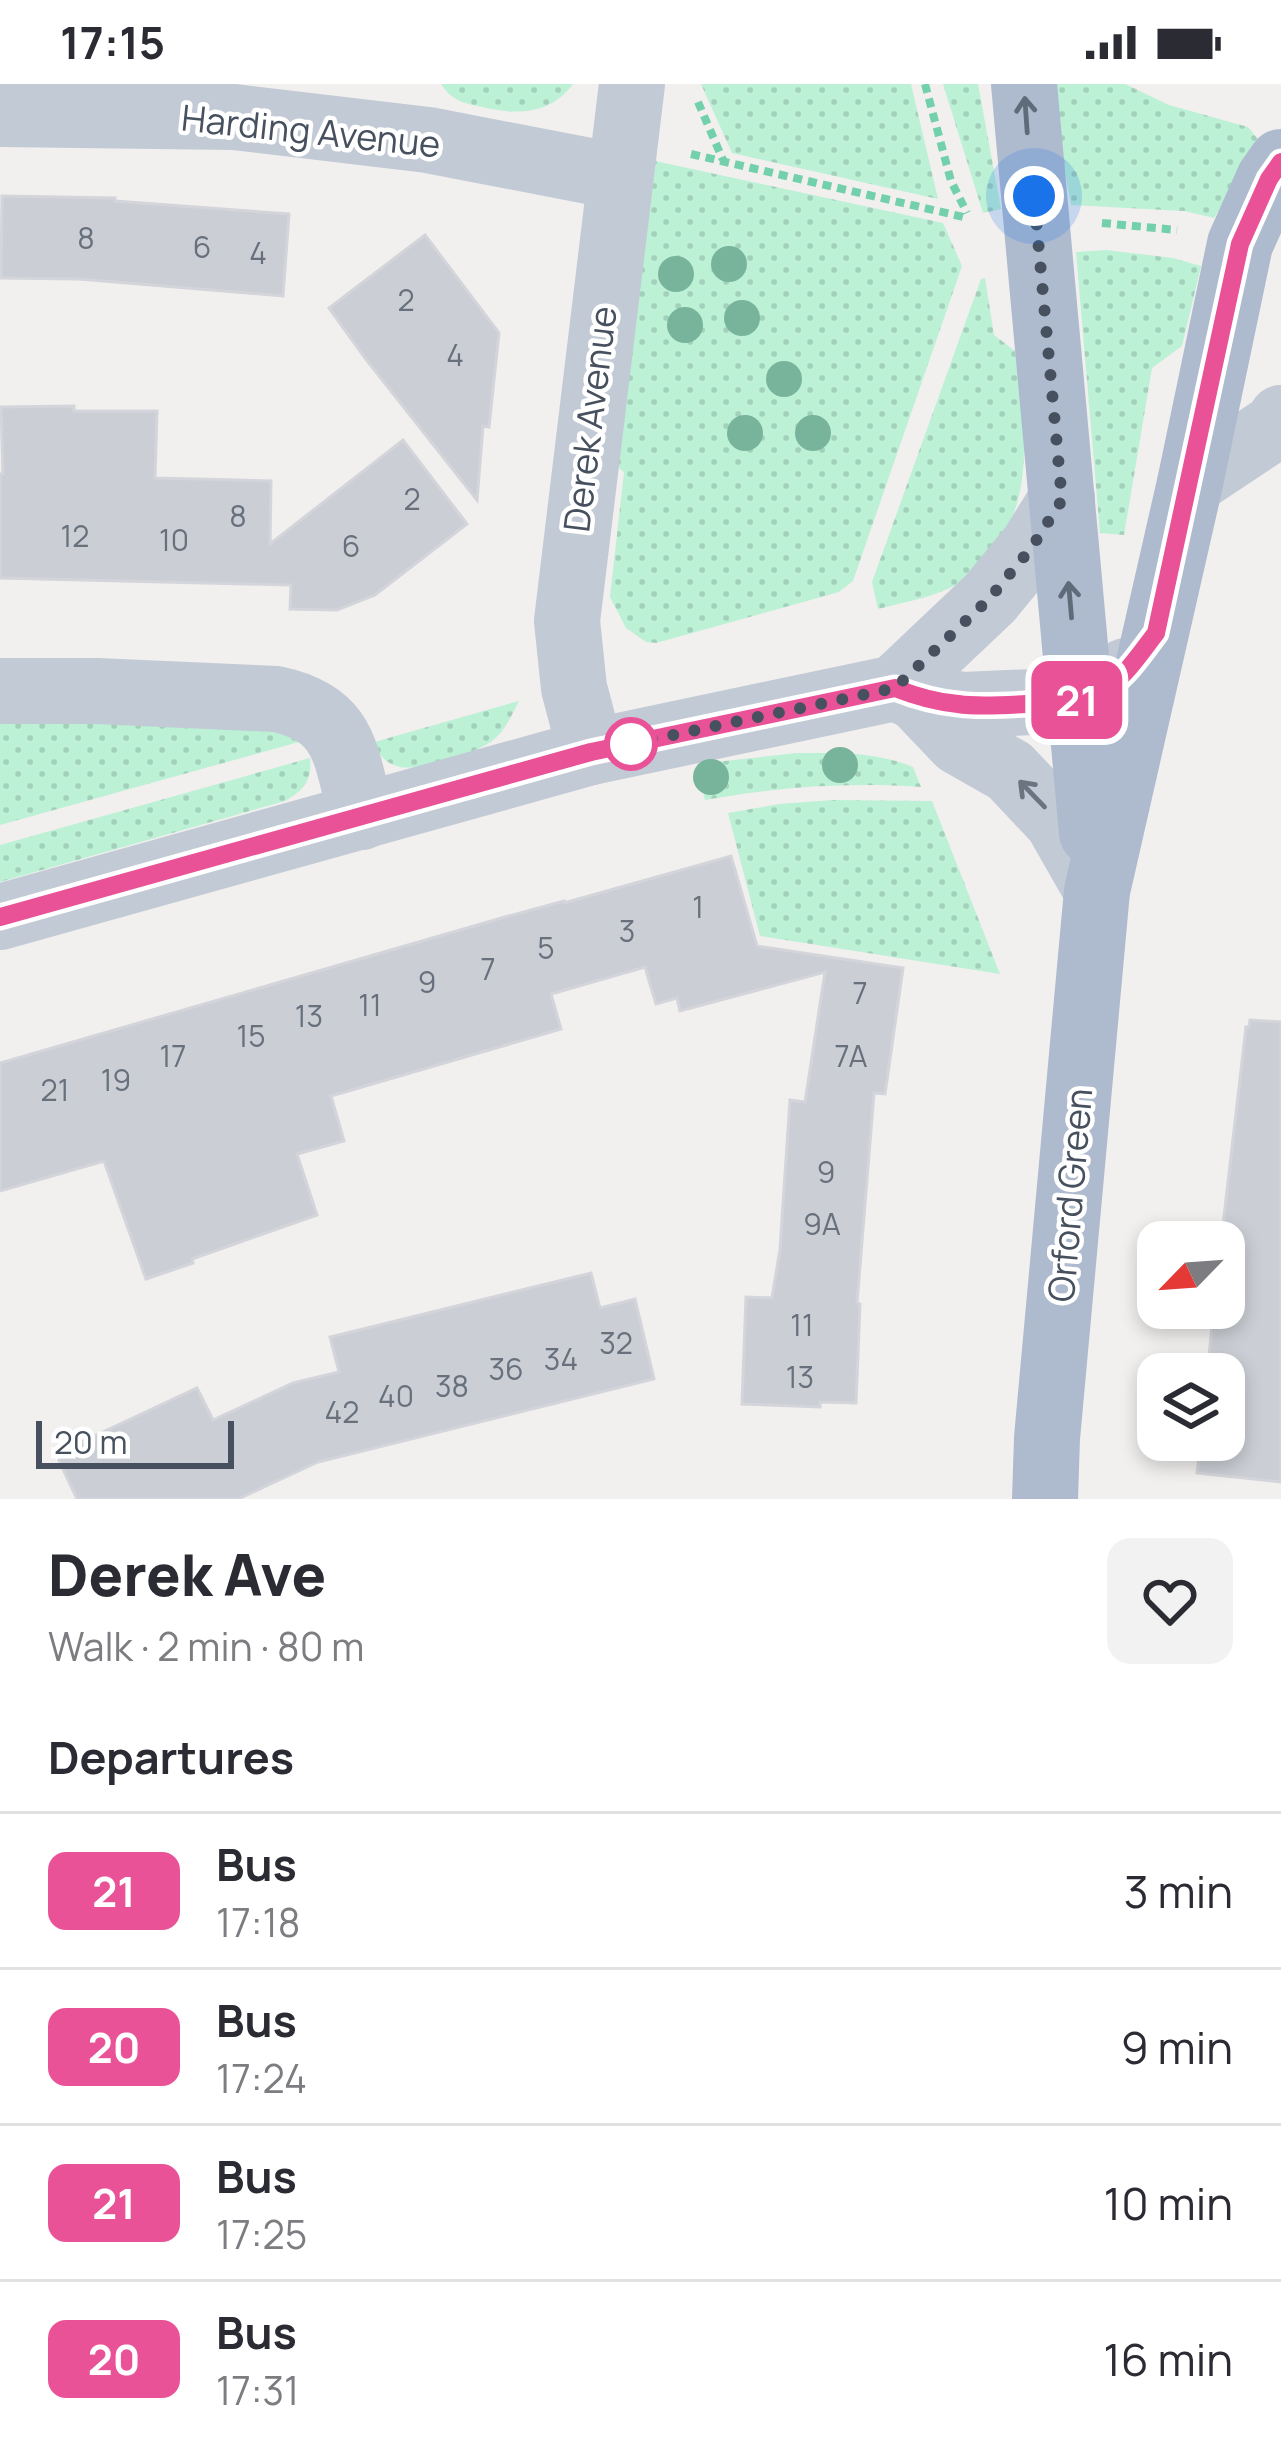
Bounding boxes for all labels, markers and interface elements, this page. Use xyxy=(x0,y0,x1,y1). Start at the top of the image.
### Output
text: 17:15 xyxy=(60,11,165,73)
street label: Harding Avenue xyxy=(179,93,443,168)
one-way arrow xyxy=(1014,97,1037,136)
your location xyxy=(1004,166,1064,226)
house number: 8 xyxy=(77,217,95,258)
house number: 6 xyxy=(193,226,211,267)
house number: 4 xyxy=(249,232,267,273)
house number: 2 xyxy=(397,279,415,320)
street label: Derek Avenue xyxy=(551,303,628,535)
house number: 4 xyxy=(446,334,464,375)
house number: 2 xyxy=(403,478,421,519)
house number: 8 xyxy=(229,495,247,536)
house number: 12 xyxy=(61,515,89,556)
house number: 10 xyxy=(159,519,189,560)
house number: 6 xyxy=(342,525,360,566)
one-way arrow xyxy=(1059,581,1082,620)
line badge: 21 xyxy=(1023,661,1131,739)
text: 21 xyxy=(1055,671,1099,729)
unlabelled marker xyxy=(606,719,656,769)
one-way arrow xyxy=(1019,780,1047,809)
house number: 1 xyxy=(692,886,704,927)
house number: 3 xyxy=(619,910,635,951)
house number: 5 xyxy=(537,927,555,968)
house number: 7 xyxy=(480,948,496,989)
house number: 9 xyxy=(418,961,436,1002)
house number: 7 xyxy=(852,972,868,1013)
house number: 11 xyxy=(358,984,382,1025)
house number: 13 xyxy=(295,995,323,1036)
house number: 15 xyxy=(236,1015,266,1056)
house number: 17 xyxy=(160,1035,186,1076)
house number: 7A xyxy=(835,1035,867,1076)
house number: 19 xyxy=(101,1059,131,1100)
house number: 21 xyxy=(41,1069,69,1110)
street label: Orford Green xyxy=(1036,1086,1103,1304)
house number: 9 xyxy=(817,1151,835,1192)
house number: 9A xyxy=(803,1203,841,1244)
north arrow xyxy=(1137,1221,1245,1329)
map controls xyxy=(1137,1221,1245,1461)
house number: 11 xyxy=(790,1304,814,1345)
house number: 32 xyxy=(599,1322,633,1363)
house number: 34 xyxy=(544,1338,578,1379)
house number: 36 xyxy=(488,1348,524,1389)
button: layers xyxy=(1137,1353,1245,1461)
house number: 13 xyxy=(786,1356,814,1397)
house number: 38 xyxy=(435,1365,469,1406)
house number: 40 xyxy=(378,1375,414,1416)
house number: 42 xyxy=(325,1391,359,1432)
scale bar xyxy=(36,1415,234,1468)
text: 20 m xyxy=(54,1419,128,1464)
text: Derek Ave xyxy=(48,1535,326,1613)
button: heart xyxy=(1107,1538,1233,1664)
text: Walk · 2 min · 80 m xyxy=(48,1619,364,1673)
text: Departures xyxy=(48,1726,294,1788)
text: Bus xyxy=(216,1833,297,1895)
text: 3 min xyxy=(1124,1860,1233,1922)
text: 21 xyxy=(92,1862,136,1920)
text: 17:18 xyxy=(216,1895,300,1949)
text: Bus xyxy=(216,1989,297,2051)
text: 9 min xyxy=(1121,2016,1233,2078)
text: 20 xyxy=(88,2018,140,2076)
text: 17:24 xyxy=(216,2051,307,2105)
text: Bus xyxy=(216,2145,297,2207)
text: 10 min xyxy=(1104,2172,1233,2234)
text: 21 xyxy=(92,2174,136,2232)
text: 17:25 xyxy=(216,2207,307,2261)
text: Bus xyxy=(216,2301,297,2363)
text: 16 min xyxy=(1103,2328,1233,2390)
text: 20 xyxy=(88,2330,140,2388)
text: 17:31 xyxy=(216,2363,299,2417)

